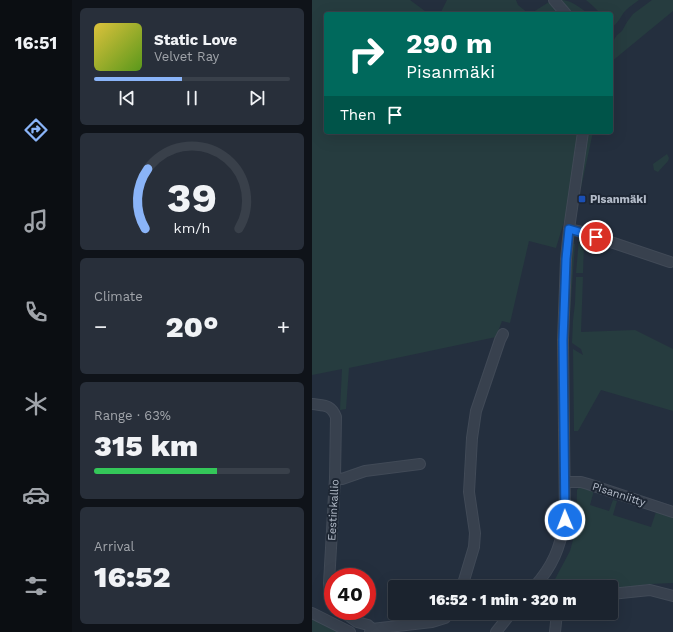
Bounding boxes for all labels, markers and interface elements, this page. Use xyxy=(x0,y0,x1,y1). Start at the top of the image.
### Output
text: 290 m xyxy=(406,27,492,60)
icon: right xyxy=(340,28,392,80)
text: Static Love xyxy=(154,31,237,49)
text: 16:51 xyxy=(15,32,57,53)
text: Velvet Ray xyxy=(154,49,219,64)
text: Pisanmäki xyxy=(406,61,495,82)
icon: previous xyxy=(116,87,138,109)
icon: pause xyxy=(181,87,203,109)
icon: next xyxy=(246,87,268,109)
icon: arrive xyxy=(384,104,406,126)
text: Then xyxy=(340,106,376,124)
icon: directions xyxy=(22,116,50,144)
text: 39 xyxy=(167,173,217,222)
place label: Pisanmäki xyxy=(590,193,646,206)
marker: Pisanmäki xyxy=(577,194,587,204)
icon: music xyxy=(22,207,50,235)
text: km/h xyxy=(174,220,210,236)
pin xyxy=(579,220,613,254)
icon: arrive xyxy=(585,226,607,248)
text: Climate xyxy=(94,289,143,304)
icon: phone xyxy=(22,298,50,326)
text: 20° xyxy=(166,309,218,344)
text: − xyxy=(94,314,107,339)
text: + xyxy=(277,314,290,339)
icon: climate xyxy=(22,390,50,418)
text: Range · 63% xyxy=(94,408,171,423)
text: 315 km xyxy=(94,428,198,463)
street label: Eestinkallio xyxy=(325,479,342,541)
street label: Pisanniitty xyxy=(591,480,647,509)
icon: car xyxy=(22,481,50,509)
position arrow xyxy=(544,499,586,541)
text: Arrival xyxy=(94,539,135,554)
text: 16:52 xyxy=(94,559,171,594)
speed limit sign: 40 xyxy=(324,568,376,620)
icon: filters xyxy=(22,572,50,600)
text: 16:52 · 1 min · 320 m xyxy=(429,591,577,609)

